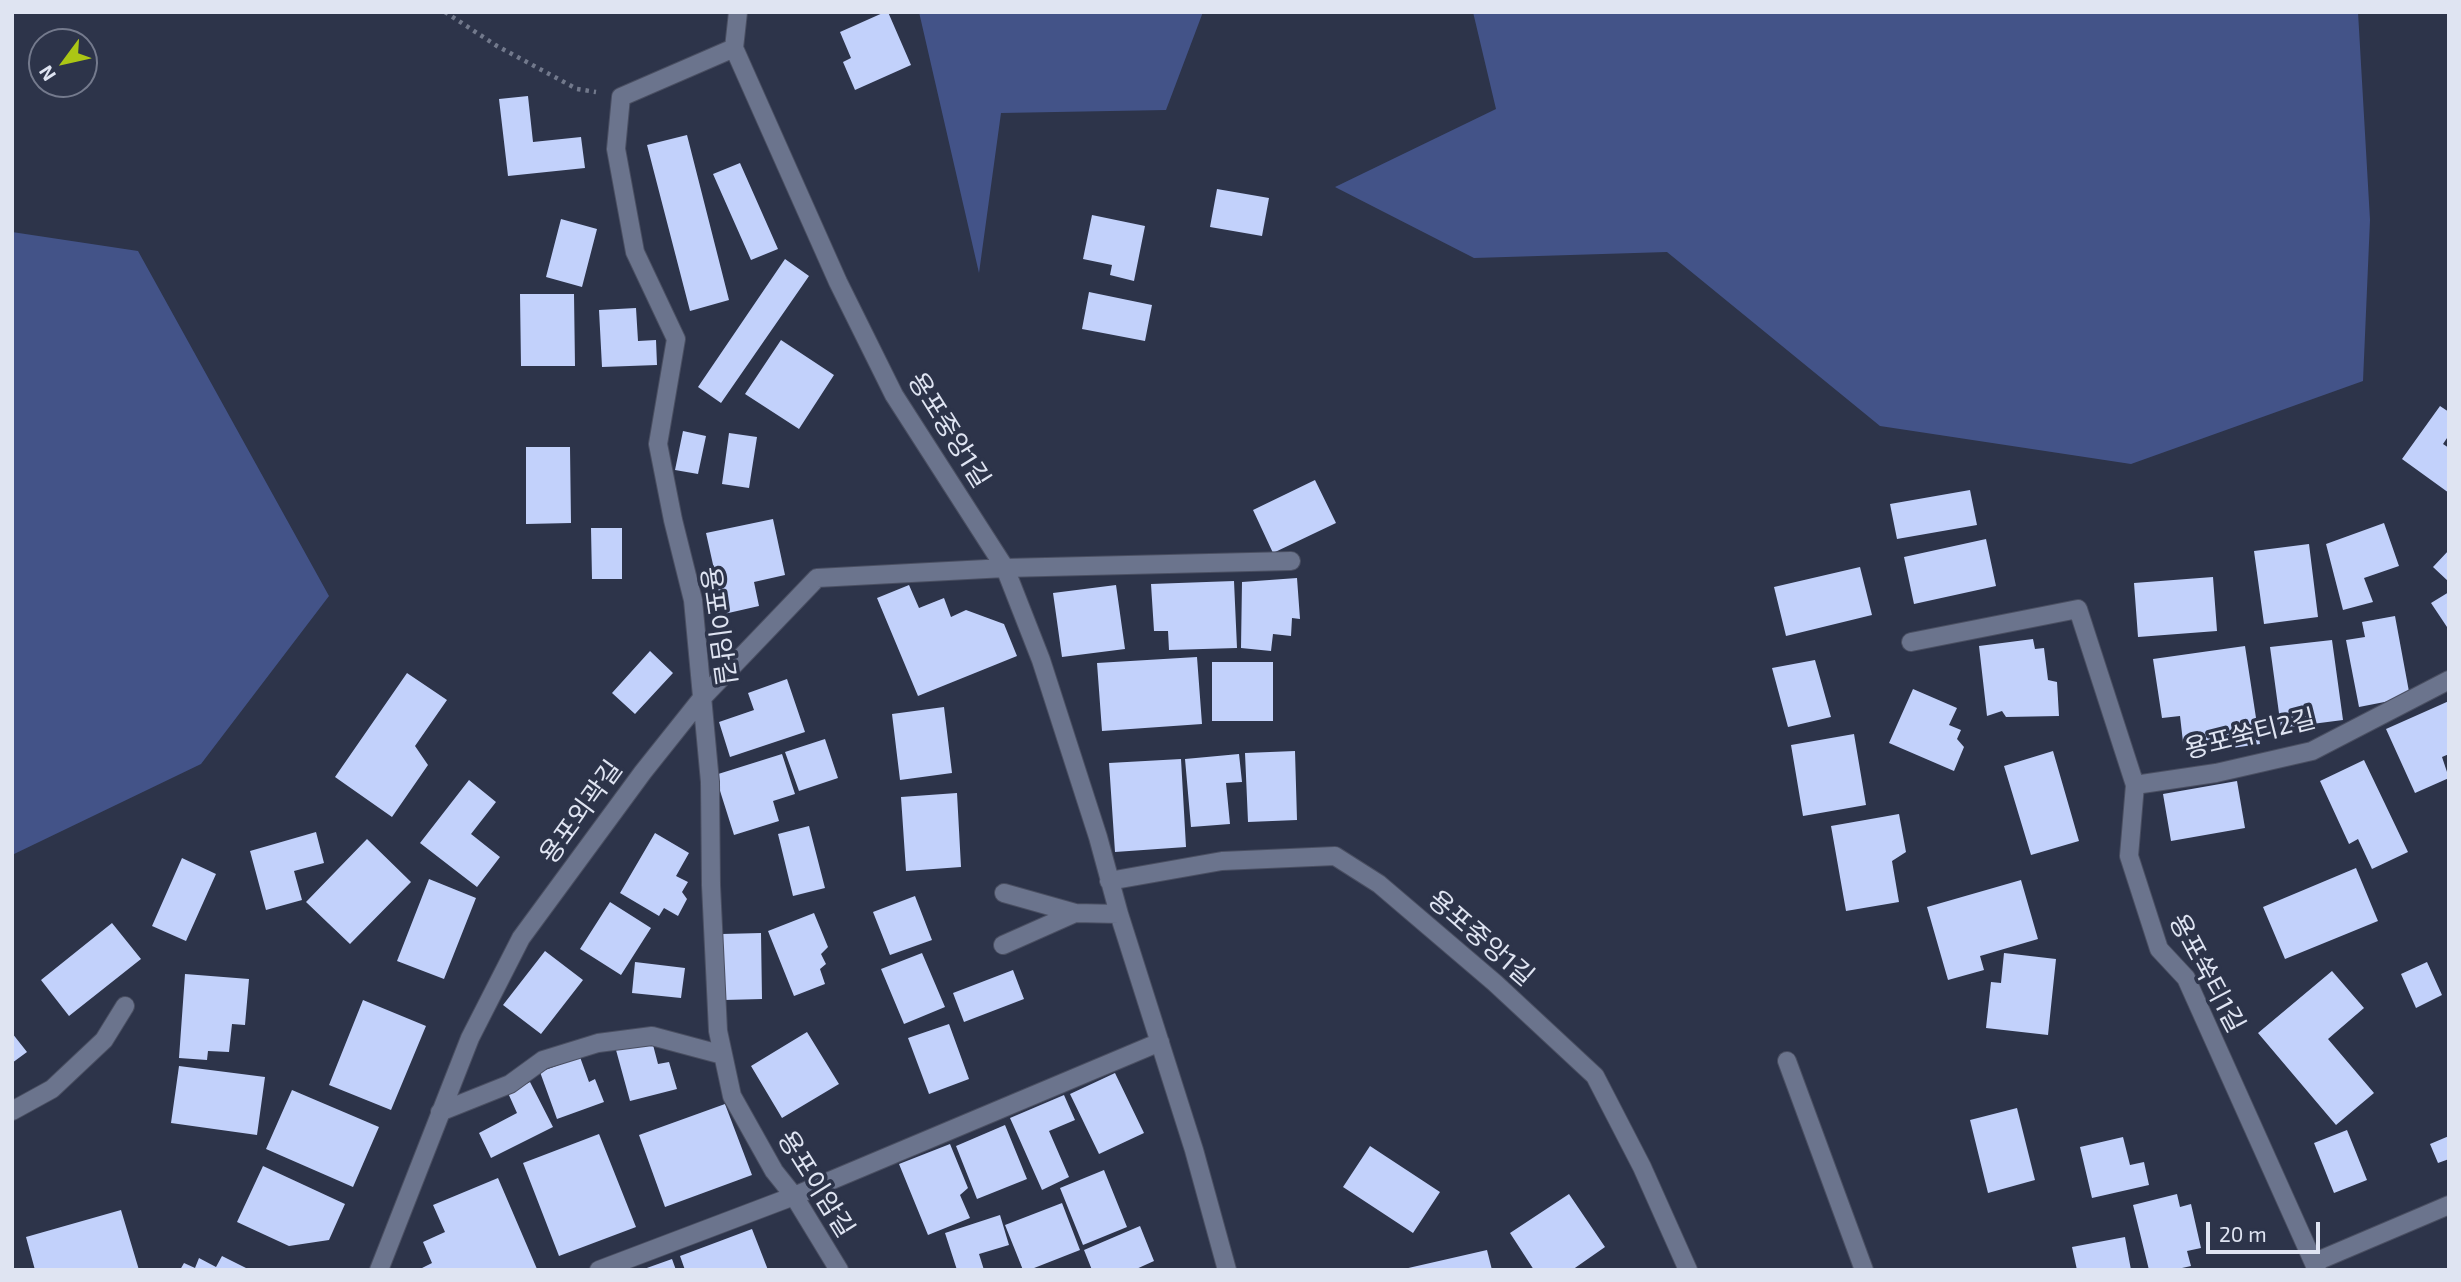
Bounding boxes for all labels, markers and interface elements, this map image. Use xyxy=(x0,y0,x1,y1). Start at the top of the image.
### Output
north arrow xyxy=(28,28,98,98)
text: N xyxy=(33,62,60,86)
street label: 용포중앙1길 xyxy=(901,367,997,493)
street label: 용포이암길 xyxy=(694,565,742,687)
street label: 용포쑥티2길 xyxy=(2181,703,2319,765)
street label: 용포외곽길 xyxy=(533,754,629,870)
street label: 용포중앙1길 xyxy=(1422,884,1540,992)
street label: 용포쑥티1길 xyxy=(2163,908,2251,1038)
street label: 용포이암길 xyxy=(771,1125,861,1243)
scale bar xyxy=(2209,1208,2323,1252)
text: 20 m xyxy=(2219,1221,2267,1246)

